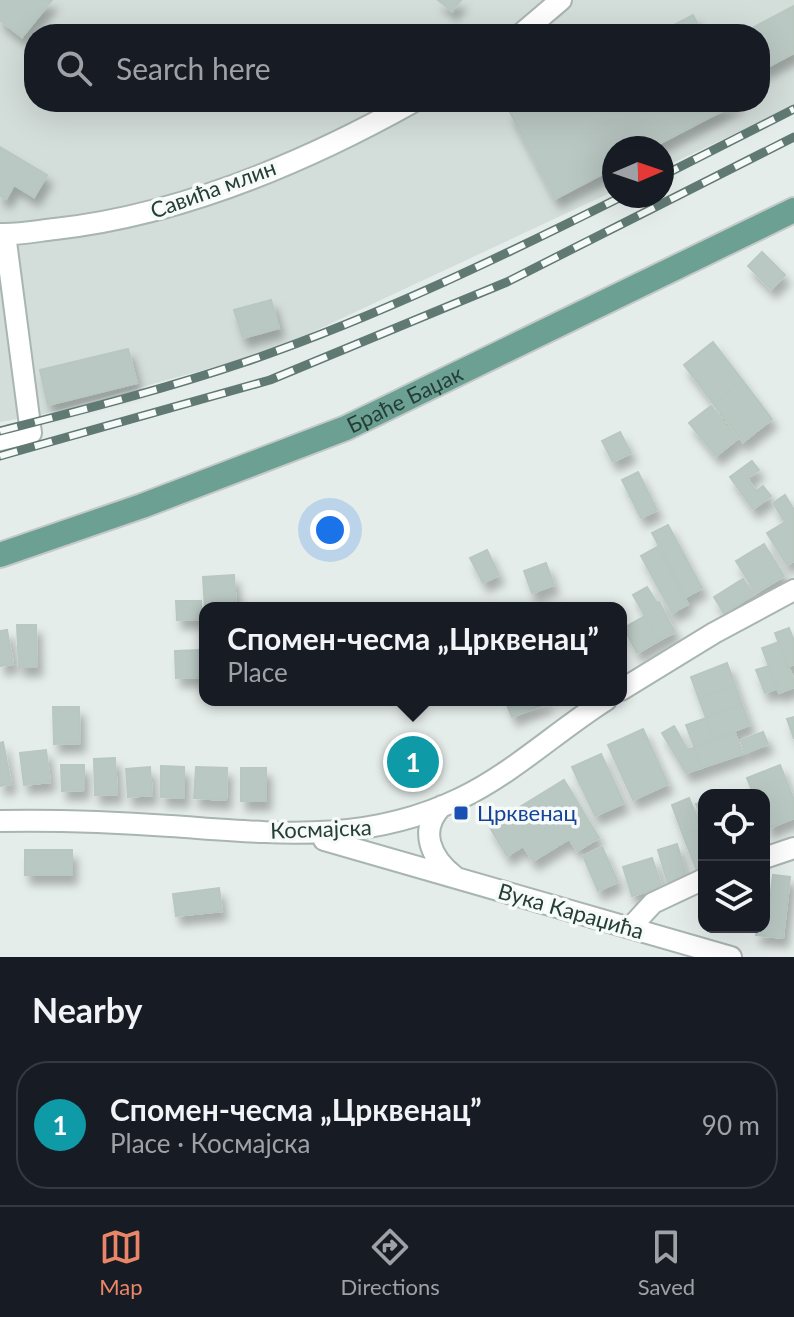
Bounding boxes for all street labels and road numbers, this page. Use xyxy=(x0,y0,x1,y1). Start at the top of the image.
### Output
street label: Савића млин xyxy=(146,153,279,224)
street label: Браће Баџак xyxy=(342,359,467,439)
street label: Космајска xyxy=(270,813,372,844)
street label: Вука Караџића xyxy=(495,877,647,944)

